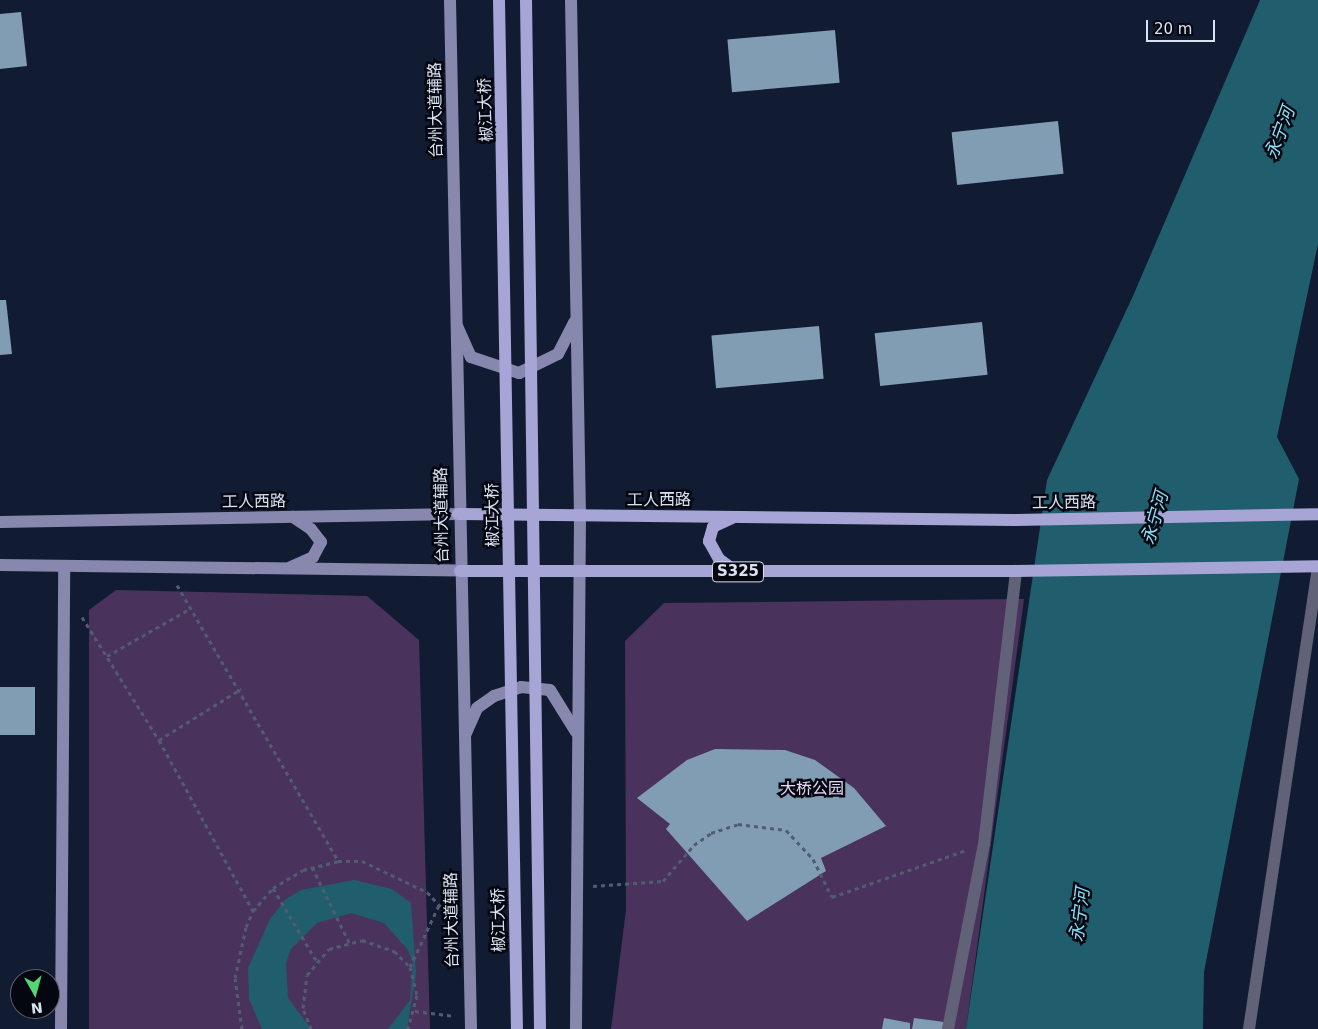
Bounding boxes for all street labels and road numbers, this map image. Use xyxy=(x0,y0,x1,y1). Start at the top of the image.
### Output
street label: 台州大道辅路 xyxy=(426,62,446,158)
street label: 椒江大桥 xyxy=(475,78,497,142)
street label: 台州大道辅路 xyxy=(432,467,452,563)
street label: 椒江大桥 xyxy=(483,483,503,547)
street label: 工人西路 xyxy=(627,490,691,510)
street label: 工人西路 xyxy=(222,492,286,512)
street label: 工人西路 xyxy=(1032,493,1096,513)
road number: S325 xyxy=(712,560,764,584)
street label: 台州大道辅路 xyxy=(442,872,462,968)
street label: 椒江大桥 xyxy=(489,888,509,952)

